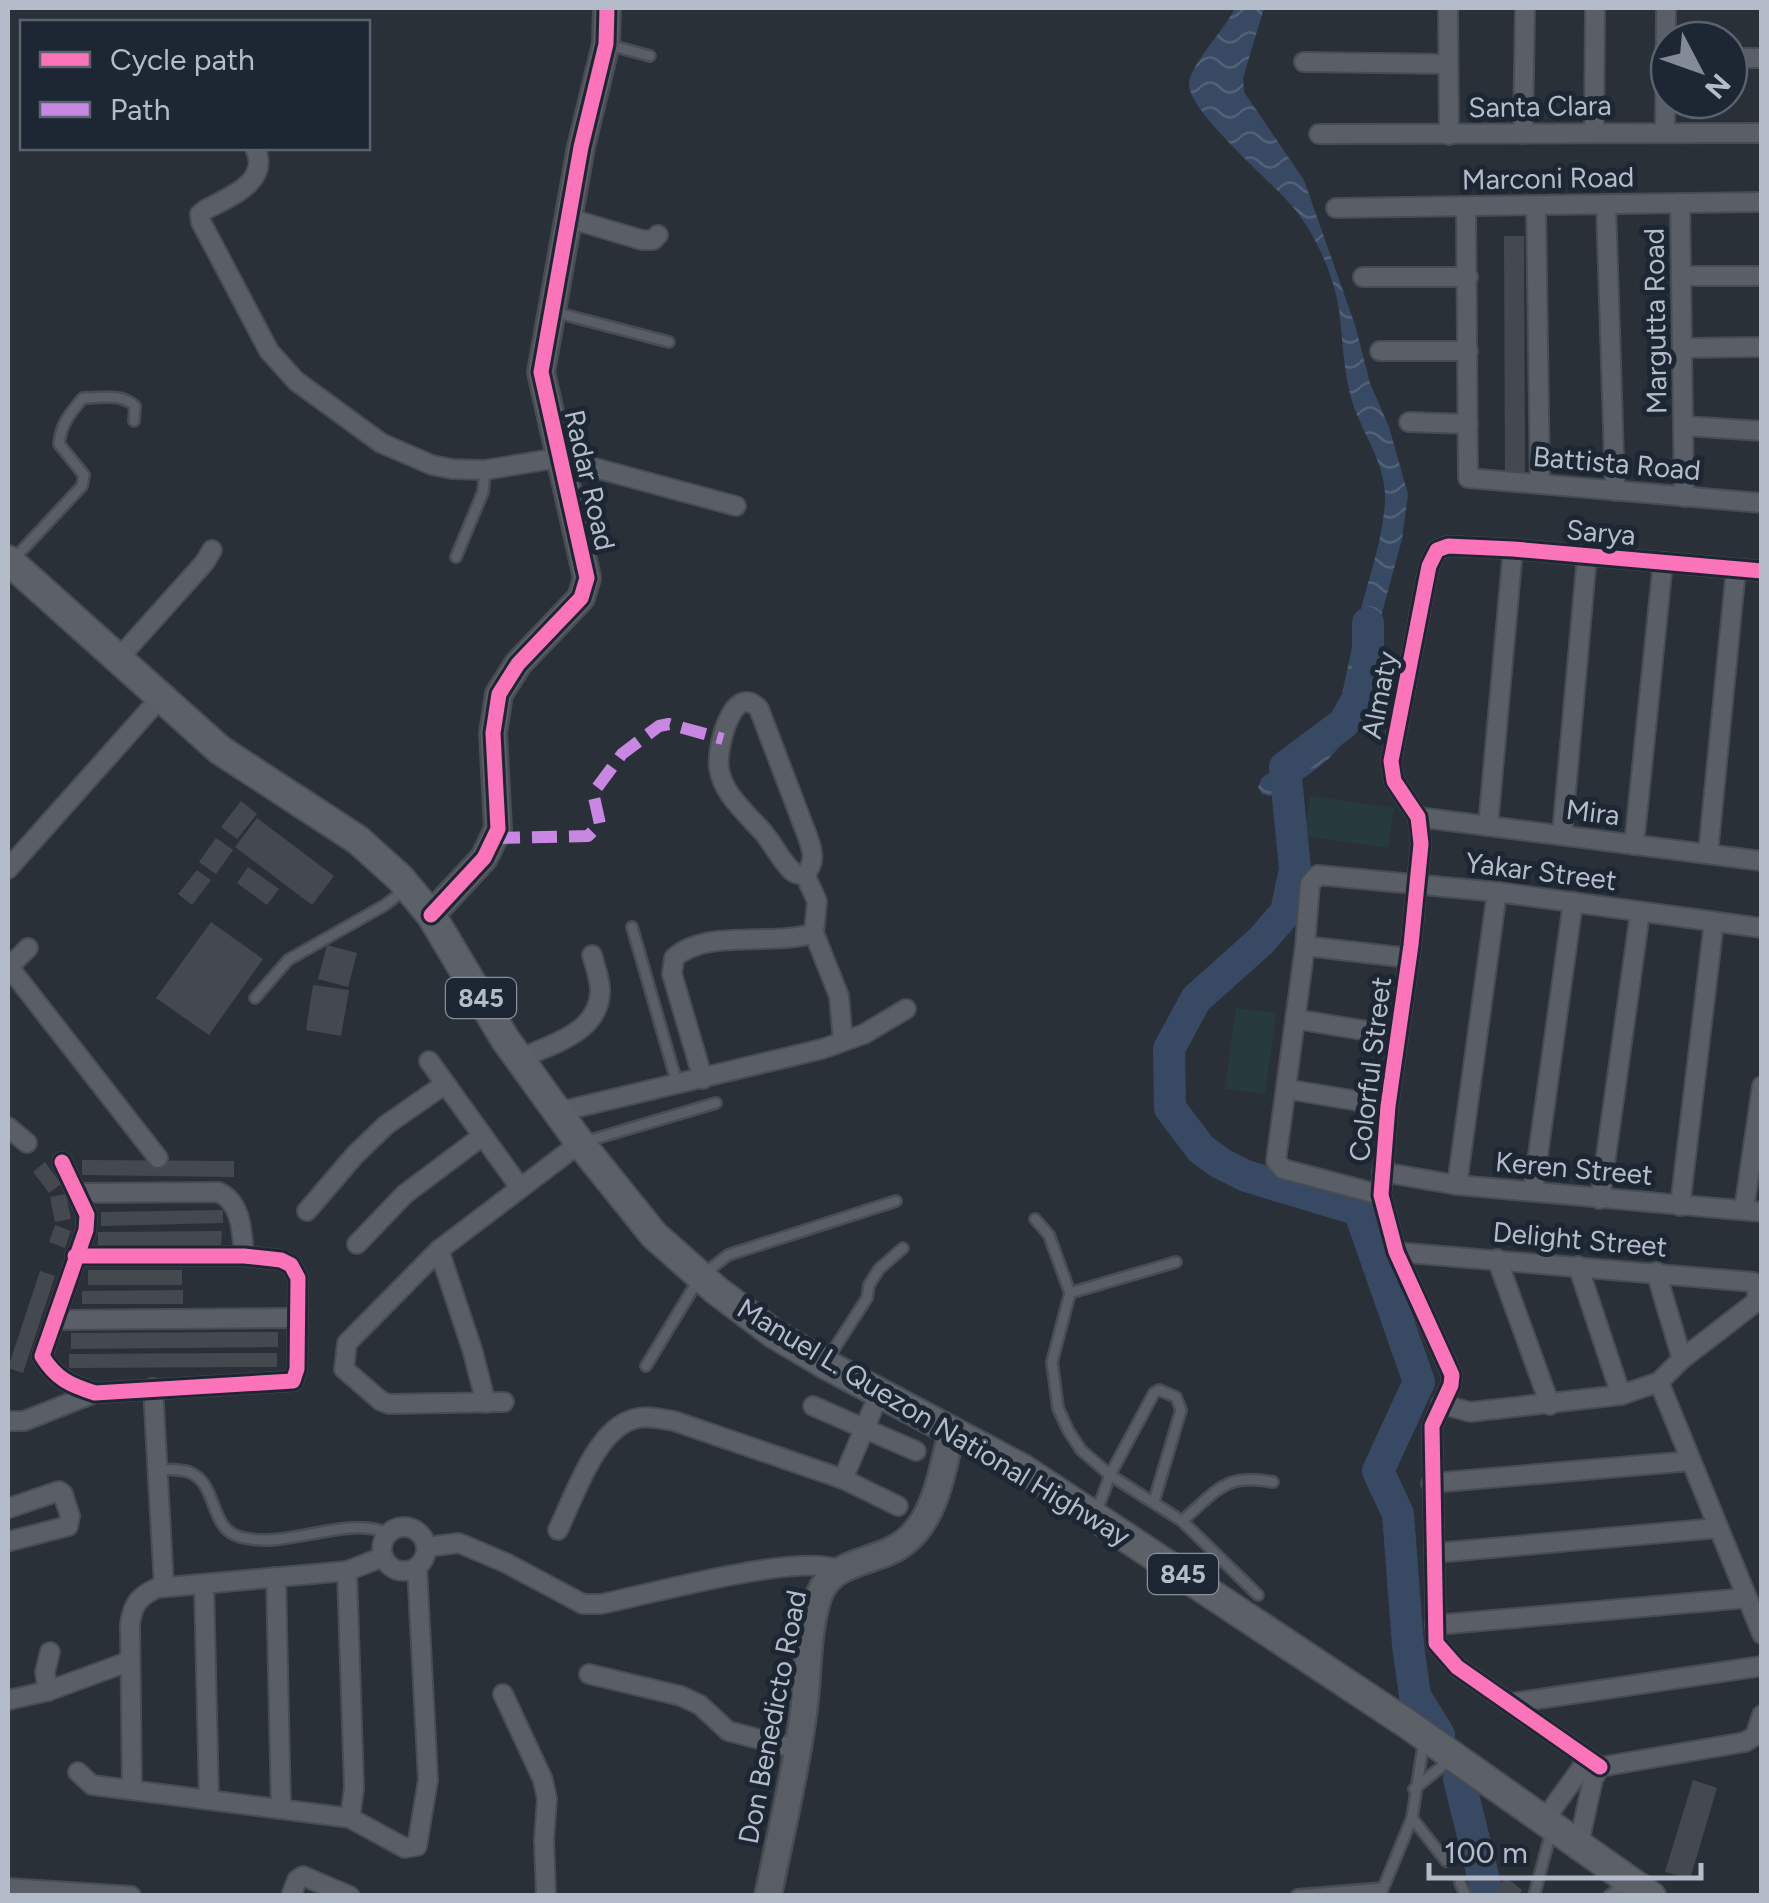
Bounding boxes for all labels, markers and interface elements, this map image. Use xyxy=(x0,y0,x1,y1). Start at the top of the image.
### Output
legend xyxy=(20,20,370,150)
north arrow xyxy=(1649,20,1749,120)
text: Cycle path xyxy=(110,41,255,78)
text: N xyxy=(1698,67,1738,106)
street label: Santa Clara xyxy=(1468,88,1612,124)
text: Path xyxy=(110,91,170,128)
street label: Marconi Road xyxy=(1462,159,1634,197)
street label: Margutta Road xyxy=(1636,228,1674,414)
street label: Radar Road xyxy=(557,406,623,554)
street label: Battista Road xyxy=(1532,439,1702,487)
street label: Sarya xyxy=(1565,512,1637,552)
street label: Almaty xyxy=(1354,648,1404,742)
street label: Mira xyxy=(1564,792,1622,832)
street label: Yakar Street xyxy=(1464,845,1618,897)
street label: Colorful Street xyxy=(1342,975,1398,1163)
road number: 845 xyxy=(446,978,516,1018)
street label: Keren Street xyxy=(1494,1144,1654,1192)
street label: Delight Street xyxy=(1491,1214,1669,1264)
street label: Manuel L. Quezon National Highway xyxy=(731,1291,1137,1553)
road number: 845 xyxy=(1148,1554,1218,1594)
street label: Don Benedicto Road xyxy=(731,1587,813,1847)
scale bar xyxy=(1429,1818,1702,1880)
text: 100 m xyxy=(1444,1834,1528,1871)

